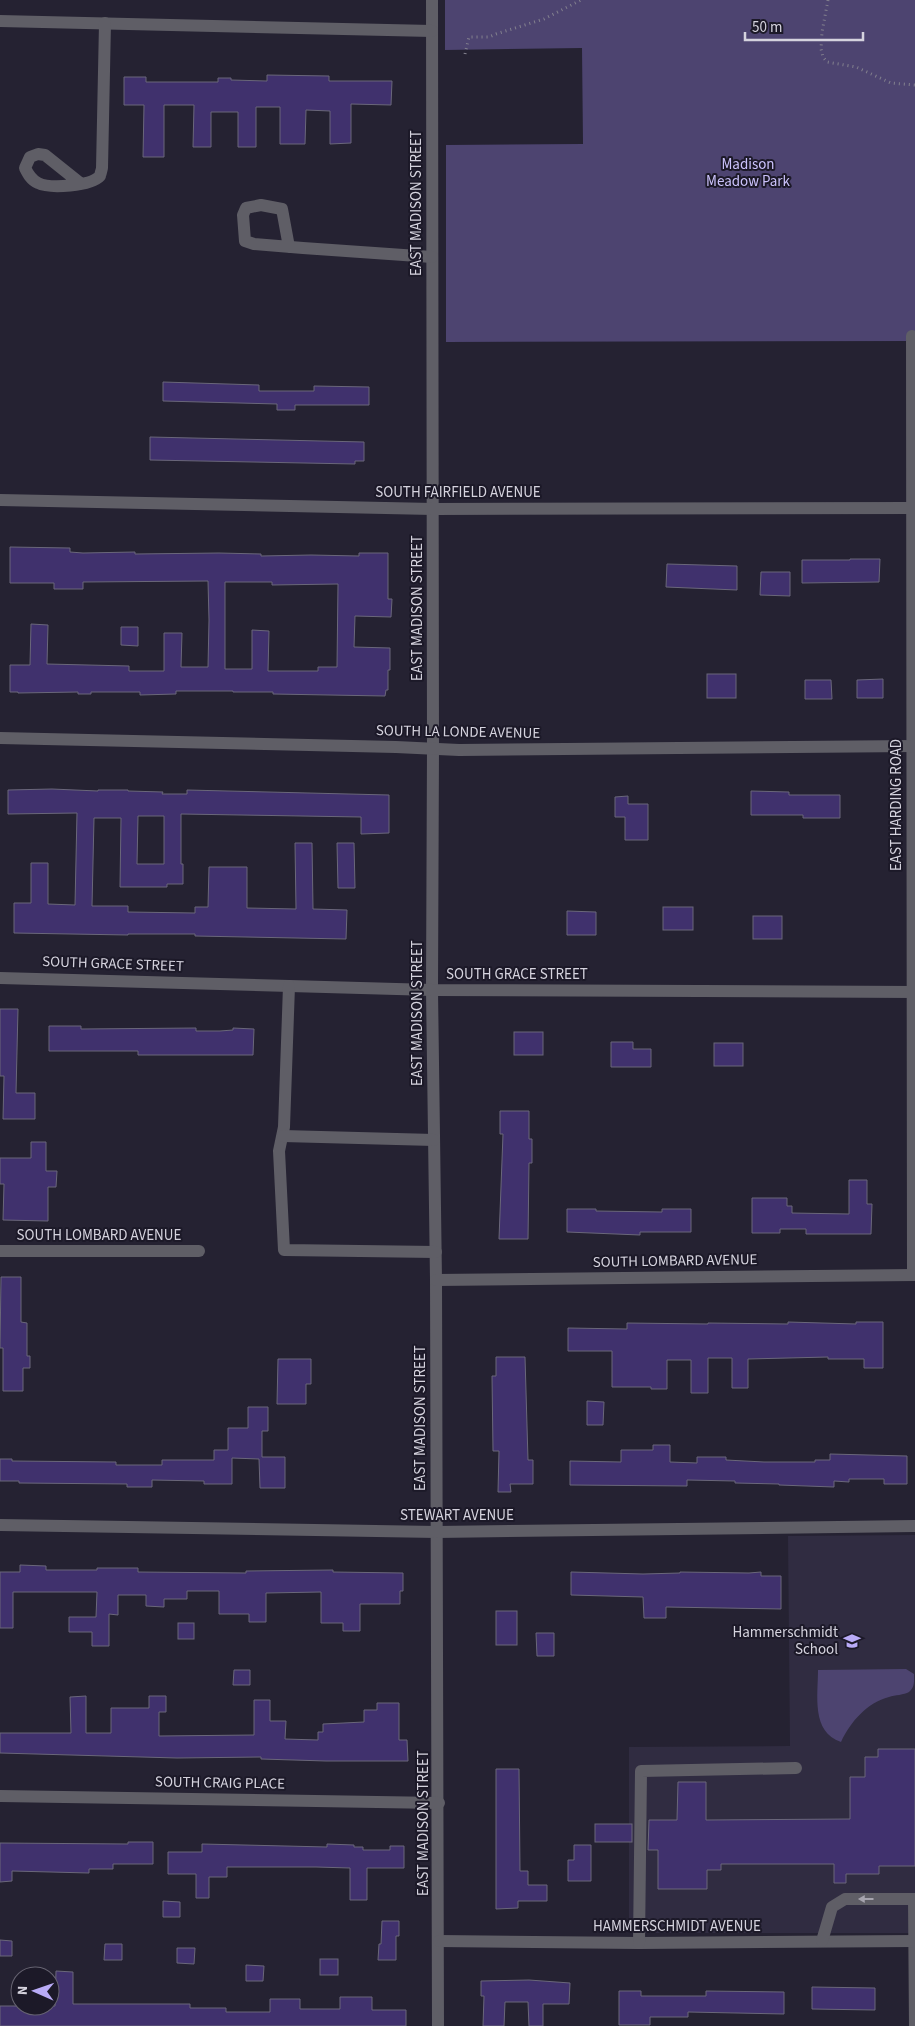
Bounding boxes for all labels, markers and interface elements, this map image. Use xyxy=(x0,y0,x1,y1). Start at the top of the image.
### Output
scale bar xyxy=(745,10,862,42)
text: 50 m xyxy=(752,17,782,38)
street label: EAST MADISON STREET xyxy=(406,130,427,276)
park label: Madison Meadow Park xyxy=(706,154,791,192)
street label: SOUTH FAIRFIELD AVENUE xyxy=(375,482,541,503)
street label: EAST MADISON STREET xyxy=(407,535,428,681)
street label: SOUTH LA LONDE AVENUE xyxy=(376,720,541,744)
street label: EAST HARDING ROAD xyxy=(886,739,907,871)
street label: EAST MADISON STREET xyxy=(407,940,428,1086)
street label: SOUTH GRACE STREET xyxy=(42,951,184,977)
street label: SOUTH GRACE STREET xyxy=(446,964,588,985)
street label: SOUTH LOMBARD AVENUE xyxy=(17,1225,181,1246)
street label: SOUTH LOMBARD AVENUE xyxy=(592,1249,758,1273)
street label: EAST MADISON STREET xyxy=(410,1345,431,1491)
street label: STEWART AVENUE xyxy=(400,1505,514,1526)
place label: Hammerschmidt School xyxy=(732,1622,838,1660)
school or university icon: Hammerschmidt School xyxy=(842,1631,862,1651)
street label: EAST MADISON STREET xyxy=(413,1750,434,1896)
street label: SOUTH CRAIG PLACE xyxy=(155,1771,285,1795)
one-way arrow xyxy=(858,1895,874,1903)
street label: HAMMERSCHMIDT AVENUE xyxy=(593,1916,761,1937)
north arrow xyxy=(10,1966,60,2016)
text: N xyxy=(13,1986,33,1996)

